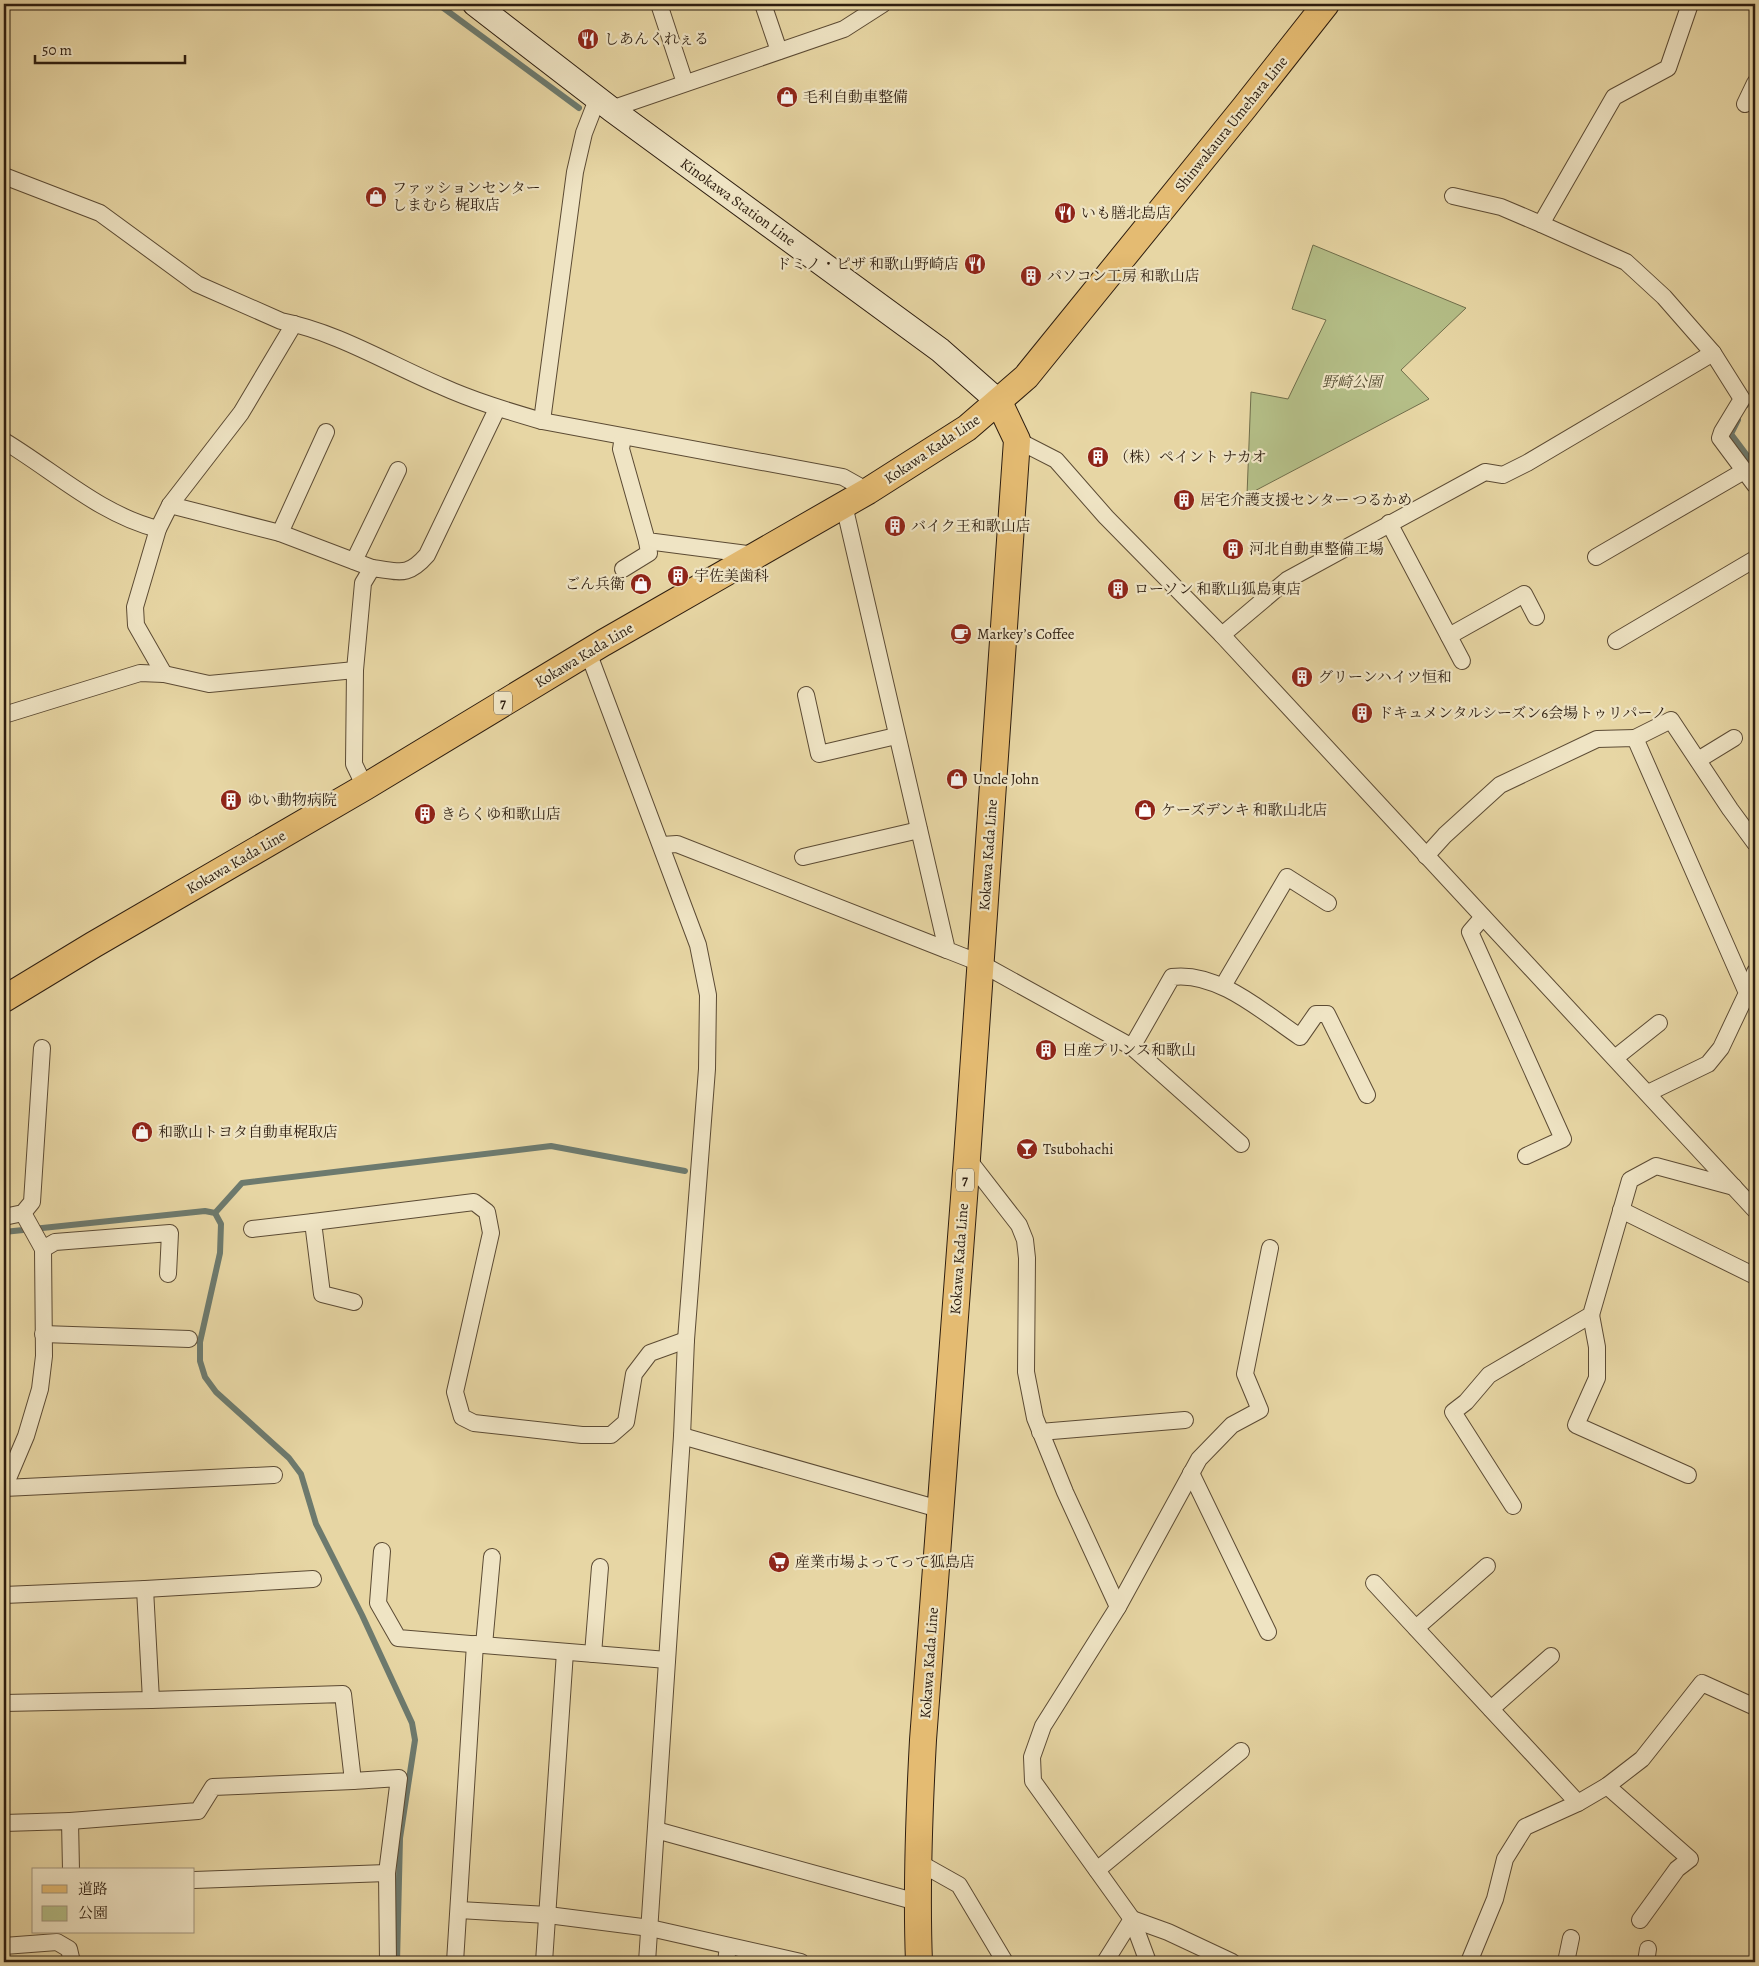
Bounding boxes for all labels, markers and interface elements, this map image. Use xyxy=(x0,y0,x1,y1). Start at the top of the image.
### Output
restaurant icon: しあんくれぇる xyxy=(576,27,600,51)
place label: しあんくれぇる xyxy=(604,29,709,49)
scale bar xyxy=(35,32,185,64)
text: 50 m xyxy=(42,40,72,60)
street label: Shinwakaura Umehara Line xyxy=(1170,52,1292,196)
shop icon: 毛利自動車整備 xyxy=(775,85,799,109)
place label: 毛利自動車整備 xyxy=(803,87,908,107)
street label: Kinokawa Station Line xyxy=(676,153,800,251)
place label: ファッションセンター しまむら 梶取店 xyxy=(392,178,541,215)
shop icon: ファッションセンター しまむら 梶取店 xyxy=(364,185,388,209)
restaurant icon: いも膳北島店 xyxy=(1053,201,1077,225)
place label: いも膳北島店 xyxy=(1081,203,1171,223)
restaurant icon: ドミノ・ピザ 和歌山野崎店 xyxy=(963,252,987,276)
place label: ドミノ・ピザ 和歌山野崎店 xyxy=(776,254,959,274)
building icon: パソコン工房 和歌山店 xyxy=(1019,264,1043,288)
place label: パソコン工房 和歌山店 xyxy=(1047,266,1200,286)
park label: 野崎公園 xyxy=(1322,372,1385,392)
street label: Kokawa Kada Line xyxy=(880,409,984,489)
building icon: （株）ペイント ナカオ xyxy=(1086,445,1110,469)
place label: （株）ペイント ナカオ xyxy=(1114,447,1267,467)
building icon: 居宅介護支援センター つるかめ xyxy=(1172,488,1196,512)
place label: 居宅介護支援センター つるかめ xyxy=(1200,490,1412,510)
building icon: バイク王和歌山店 xyxy=(883,514,907,538)
place label: バイク王和歌山店 xyxy=(911,516,1031,536)
building icon: 河北自動車整備工場 xyxy=(1221,537,1245,561)
place label: 河北自動車整備工場 xyxy=(1249,539,1384,559)
building icon: 宇佐美歯科 xyxy=(666,564,690,588)
place label: 宇佐美歯科 xyxy=(694,566,769,586)
shop icon: ごん兵衛 xyxy=(629,572,653,596)
place label: ごん兵衛 xyxy=(565,574,625,594)
building icon: ローソン 和歌山狐島東店 xyxy=(1106,577,1130,601)
place label: ローソン 和歌山狐島東店 xyxy=(1134,579,1301,599)
street label: Kokawa Kada Line xyxy=(531,618,637,692)
cafe icon: Markey’s Coffee xyxy=(949,622,973,646)
place label: Markey’s Coffee xyxy=(977,624,1075,644)
building icon: グリーンハイツ恒和 xyxy=(1290,665,1314,689)
place label: グリーンハイツ恒和 xyxy=(1318,667,1452,687)
road number: 7 xyxy=(494,691,512,714)
building icon: ドキュメンタルシーズン6会場トゥリパーノ xyxy=(1350,701,1374,725)
place label: ドキュメンタルシーズン6会場トゥリパーノ xyxy=(1378,703,1667,723)
shop icon: Uncle John xyxy=(945,767,969,791)
place label: Uncle John xyxy=(973,769,1039,789)
building icon: ゆい動物病院 xyxy=(219,788,243,812)
place label: ゆい動物病院 xyxy=(247,790,337,810)
street label: Kokawa Kada Line xyxy=(974,798,1002,911)
shop icon: ケーズデンキ 和歌山北店 xyxy=(1133,798,1157,822)
place label: ケーズデンキ 和歌山北店 xyxy=(1161,800,1328,820)
building icon: きらくゆ和歌山店 xyxy=(413,802,437,826)
place label: きらくゆ和歌山店 xyxy=(441,804,561,824)
street label: Kokawa Kada Line xyxy=(183,825,290,899)
building icon: 日産プリンス和歌山 xyxy=(1034,1038,1058,1062)
place label: 日産プリンス和歌山 xyxy=(1062,1040,1196,1060)
shop icon: 和歌山トヨタ自動車梶取店 xyxy=(130,1120,154,1144)
place label: 和歌山トヨタ自動車梶取店 xyxy=(158,1122,338,1142)
bar icon: Tsubohachi xyxy=(1015,1137,1039,1161)
place label: Tsubohachi xyxy=(1043,1139,1113,1159)
road number: 7 xyxy=(956,1168,974,1192)
street label: Kokawa Kada Line xyxy=(945,1202,973,1315)
supermarket icon: 産業市場よってって狐島店 xyxy=(767,1550,791,1574)
place label: 産業市場よってって狐島店 xyxy=(795,1552,975,1572)
street label: Kokawa Kada Line xyxy=(915,1606,943,1719)
legend xyxy=(32,1868,195,1934)
text: 道路 xyxy=(78,1879,108,1899)
text: 公園 xyxy=(78,1903,108,1923)

